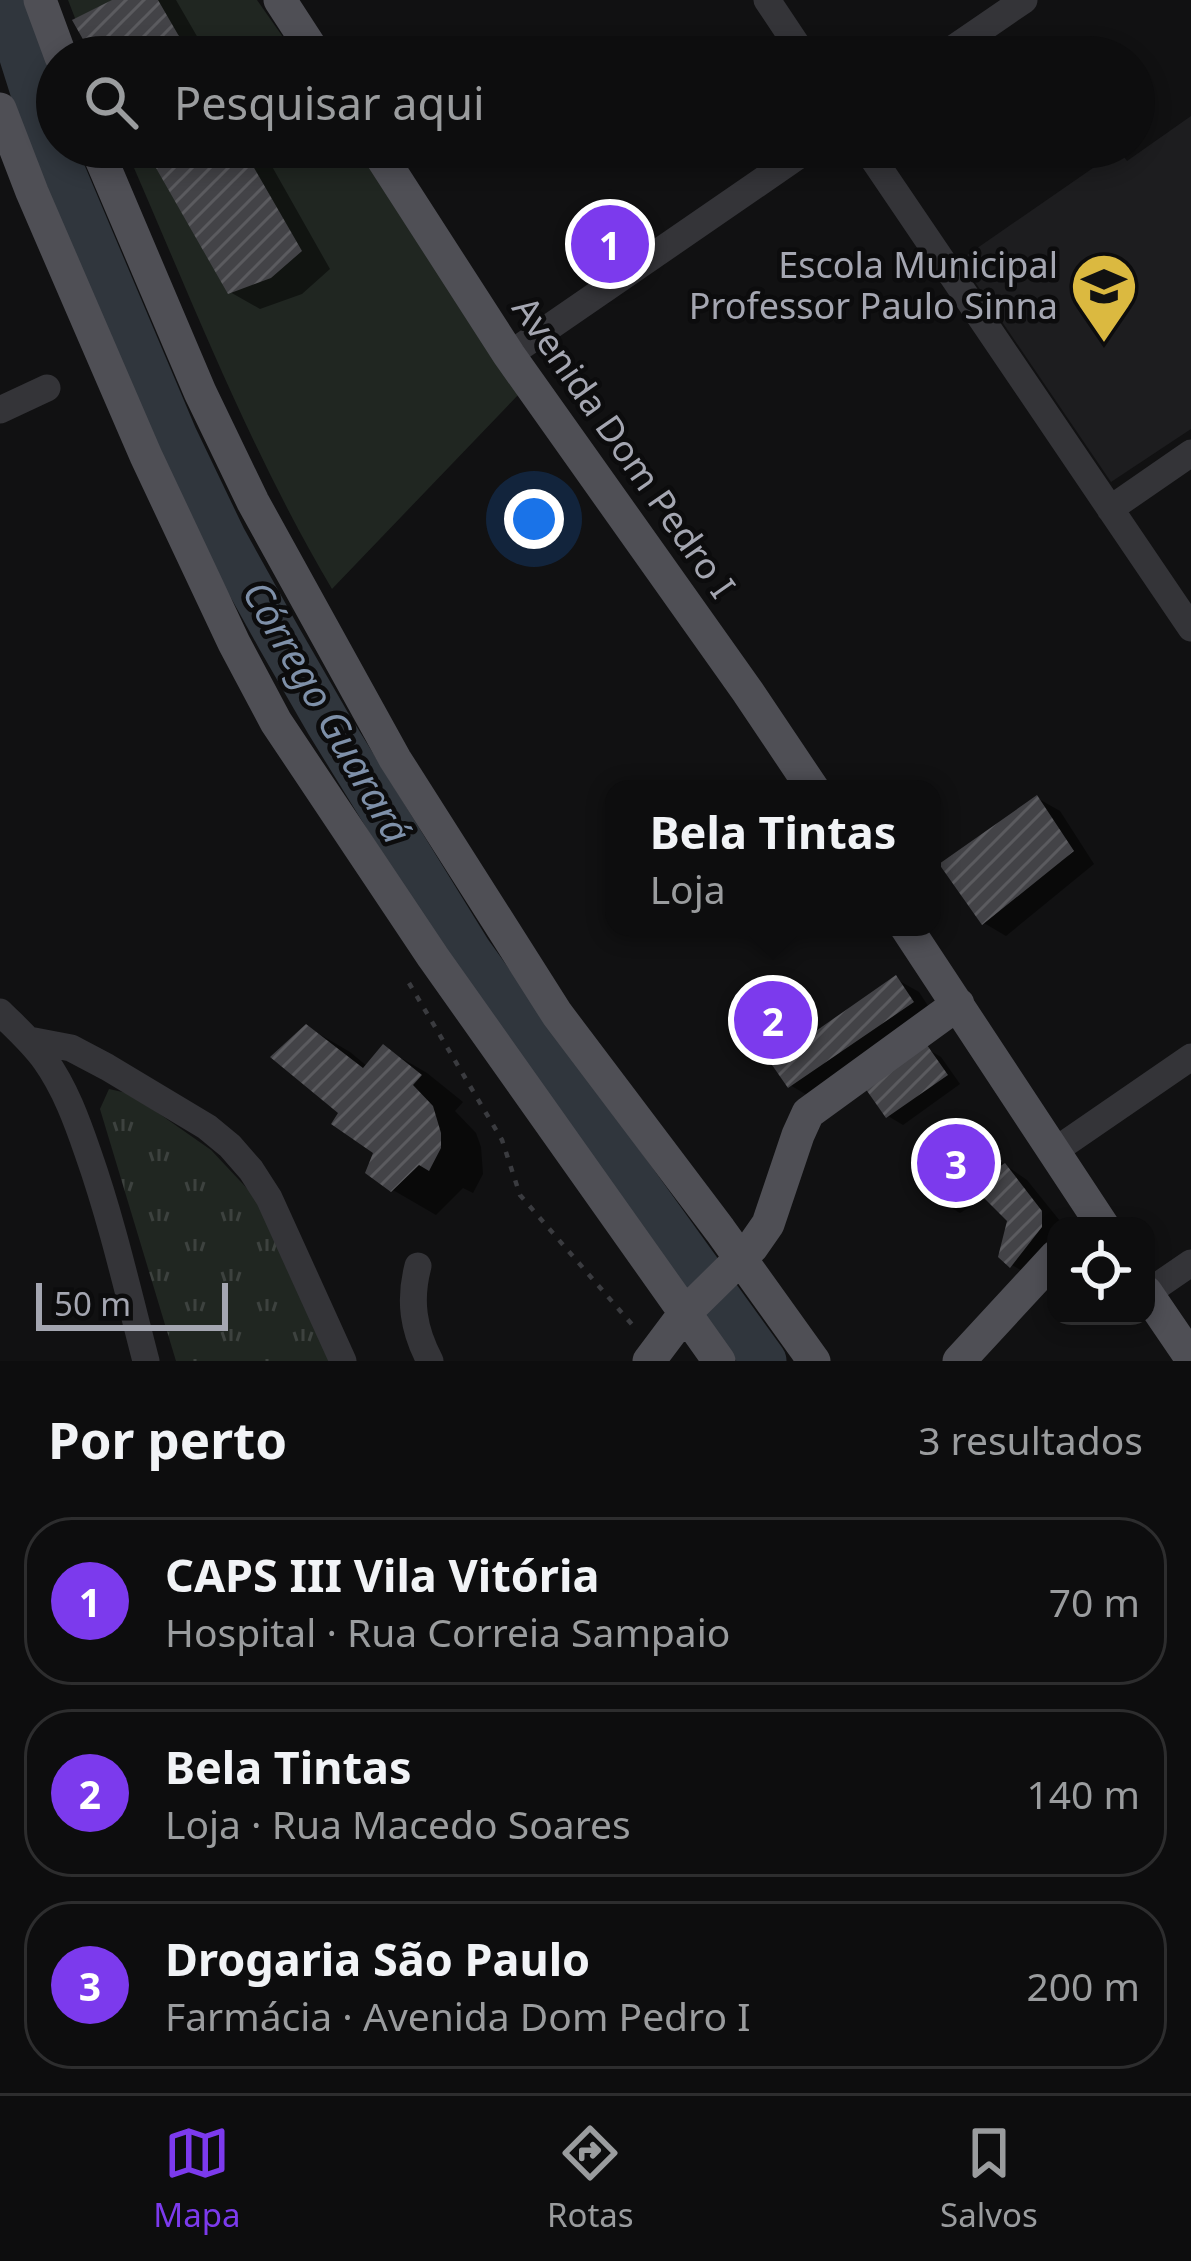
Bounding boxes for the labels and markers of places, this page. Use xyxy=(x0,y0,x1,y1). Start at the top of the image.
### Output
pin: 1 xyxy=(571,199,649,289)
place label: Escola Municipal Professor Paulo Sinna xyxy=(689,240,1058,330)
school or university icon: Escola Municipal Professor Paulo Sinna xyxy=(1069,251,1139,345)
pin: 2 xyxy=(734,975,812,1065)
pin: 3 xyxy=(917,1118,995,1208)

